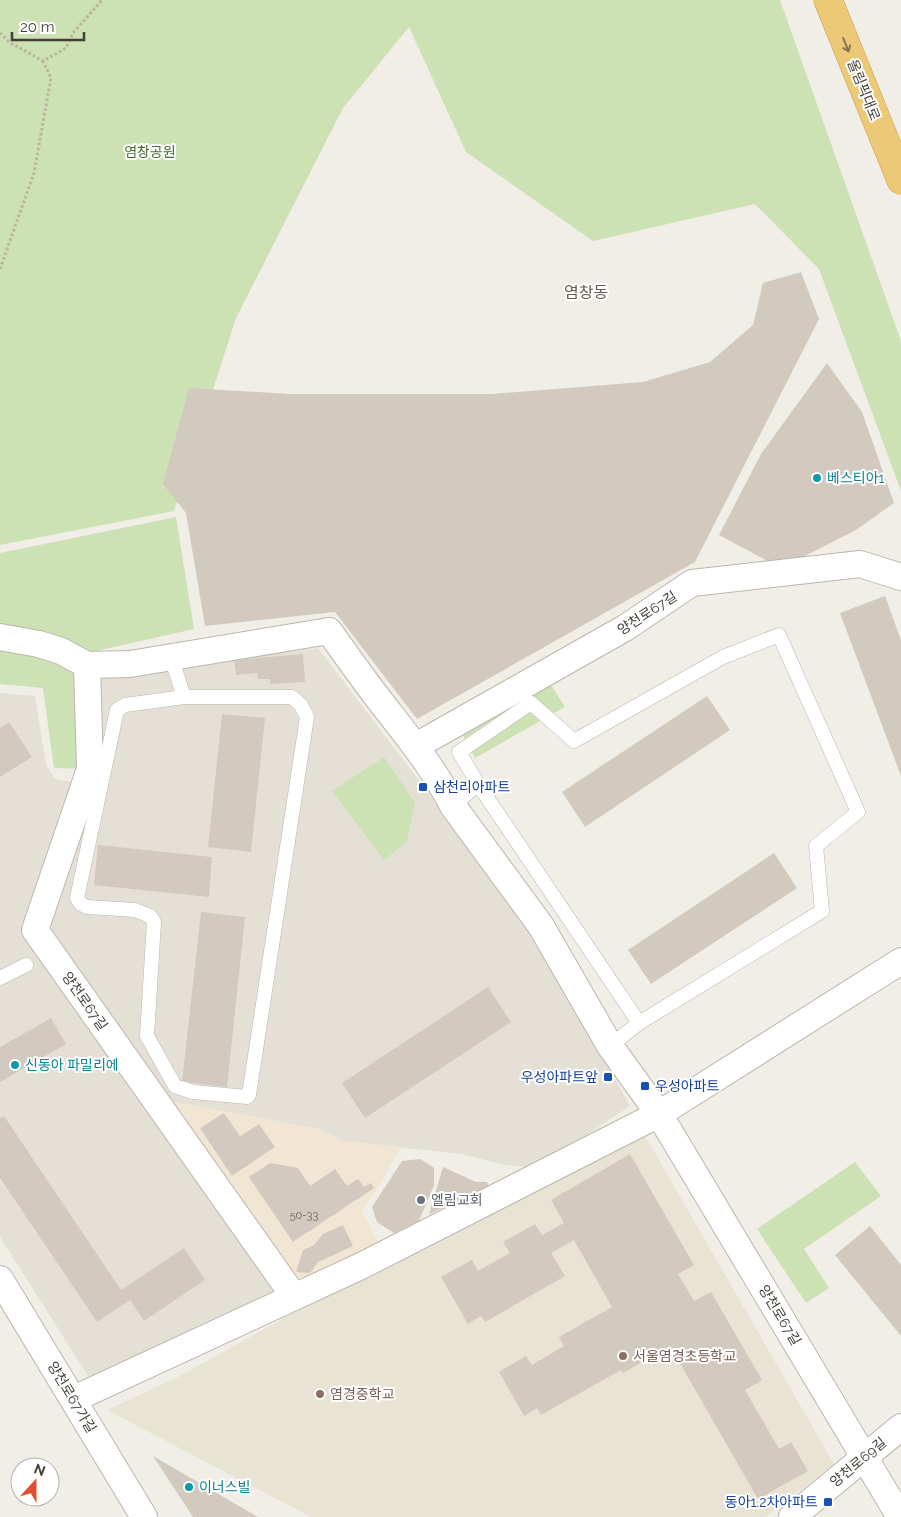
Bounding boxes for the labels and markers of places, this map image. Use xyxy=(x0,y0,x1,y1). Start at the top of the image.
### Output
place label: 베스티아1 xyxy=(827,470,885,486)
marker: 베스티아1 xyxy=(811,472,823,484)
place label: 삼천리아파트 xyxy=(433,779,510,795)
marker: 삼천리아파트 xyxy=(417,781,429,793)
place label: 신동아 파밀리에 xyxy=(25,1057,119,1073)
marker: 신동아 파밀리에 xyxy=(9,1059,21,1071)
place label: 우성아파트앞 xyxy=(521,1069,598,1085)
marker: 우성아파트앞 xyxy=(602,1071,614,1083)
place label: 우성아파트 xyxy=(655,1078,720,1094)
marker: 우성아파트 xyxy=(639,1080,651,1092)
place label: 엘림교회 xyxy=(431,1192,483,1208)
marker: 엘림교회 xyxy=(415,1194,427,1206)
place label: 서울염경초등학교 xyxy=(633,1348,736,1364)
marker: 서울염경초등학교 xyxy=(617,1350,629,1362)
place label: 염경중학교 xyxy=(330,1386,395,1402)
marker: 염경중학교 xyxy=(314,1388,326,1400)
place label: 이너스빌 xyxy=(199,1479,251,1495)
marker: 이너스빌 xyxy=(183,1481,195,1493)
place label: 동아1.2차아파트 xyxy=(725,1494,818,1510)
marker: 동아1.2차아파트 xyxy=(822,1496,834,1508)

